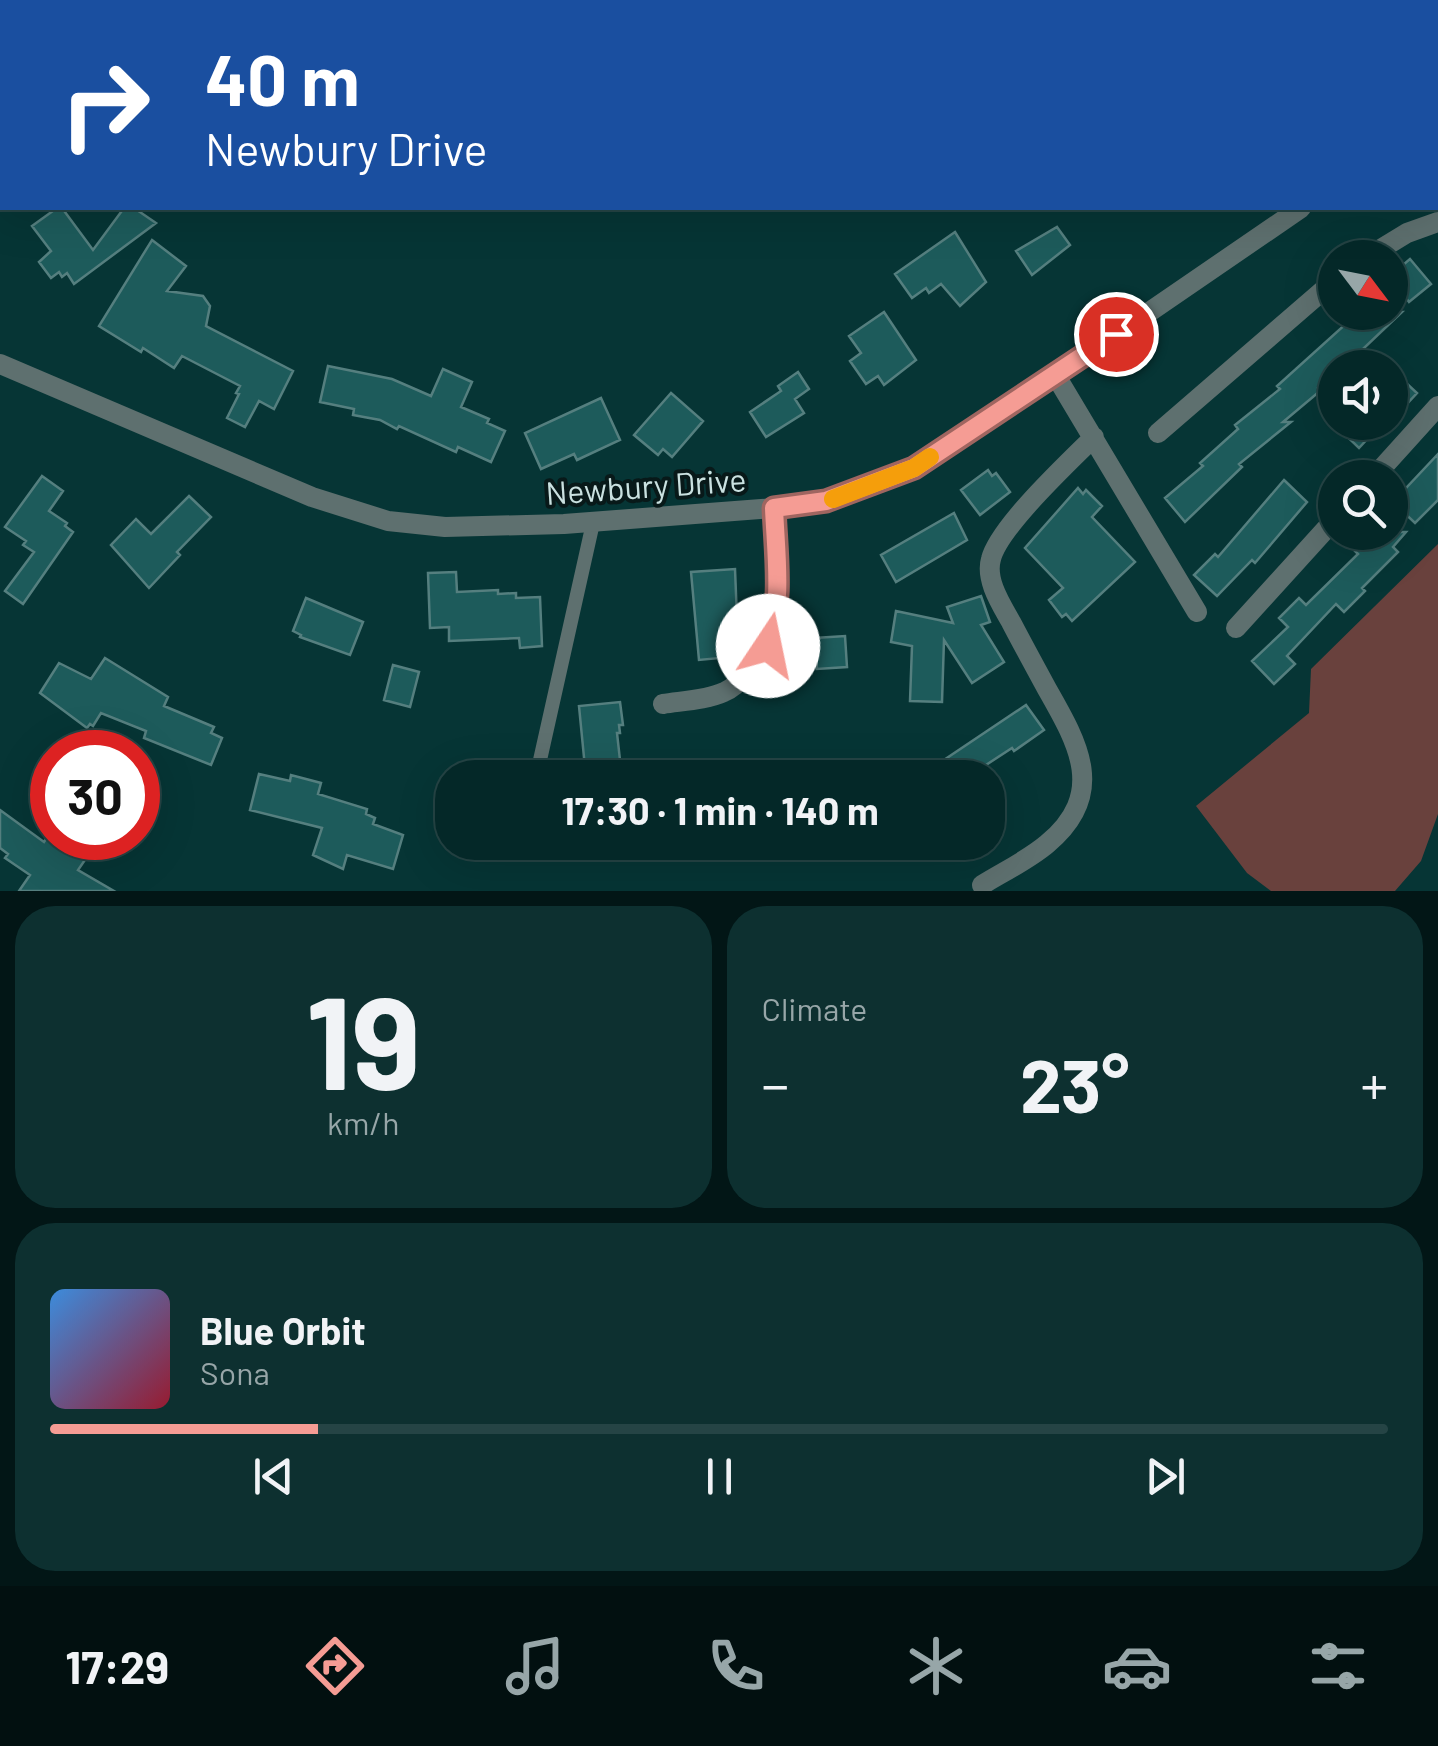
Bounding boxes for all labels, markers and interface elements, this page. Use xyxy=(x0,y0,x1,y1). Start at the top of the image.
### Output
text: 40 m xyxy=(205,36,360,120)
icon: right xyxy=(40,40,170,170)
text: Newbury Drive xyxy=(205,121,488,175)
north arrow xyxy=(1318,240,1408,330)
map controls xyxy=(1318,240,1408,550)
pin xyxy=(1074,292,1159,377)
icon: arrive xyxy=(1089,307,1144,362)
button: sound xyxy=(1318,350,1408,440)
street label: Newbury Drive xyxy=(544,459,747,511)
button: search xyxy=(1318,460,1408,550)
position arrow xyxy=(716,594,820,698)
speed limit sign: 30 xyxy=(30,730,160,860)
text: 17:30 · 1 min · 140 m xyxy=(561,787,879,833)
text: 19 xyxy=(306,960,421,1116)
text: Climate xyxy=(762,989,867,1027)
text: 23° xyxy=(1020,1038,1130,1128)
text: − xyxy=(762,1050,789,1116)
text: + xyxy=(1360,1050,1388,1116)
text: km/h xyxy=(327,1103,399,1141)
text: Blue Orbit xyxy=(200,1307,366,1353)
text: Sona xyxy=(200,1353,270,1391)
icon: previous xyxy=(246,1449,301,1504)
icon: pause xyxy=(692,1449,747,1504)
icon: next xyxy=(1138,1449,1193,1504)
icon: directions xyxy=(300,1631,370,1701)
icon: music xyxy=(500,1631,570,1701)
icon: phone xyxy=(701,1631,771,1701)
icon: climate xyxy=(901,1631,971,1701)
icon: car xyxy=(1102,1631,1172,1701)
icon: filters xyxy=(1303,1631,1373,1701)
text: 17:29 xyxy=(65,1639,169,1693)

